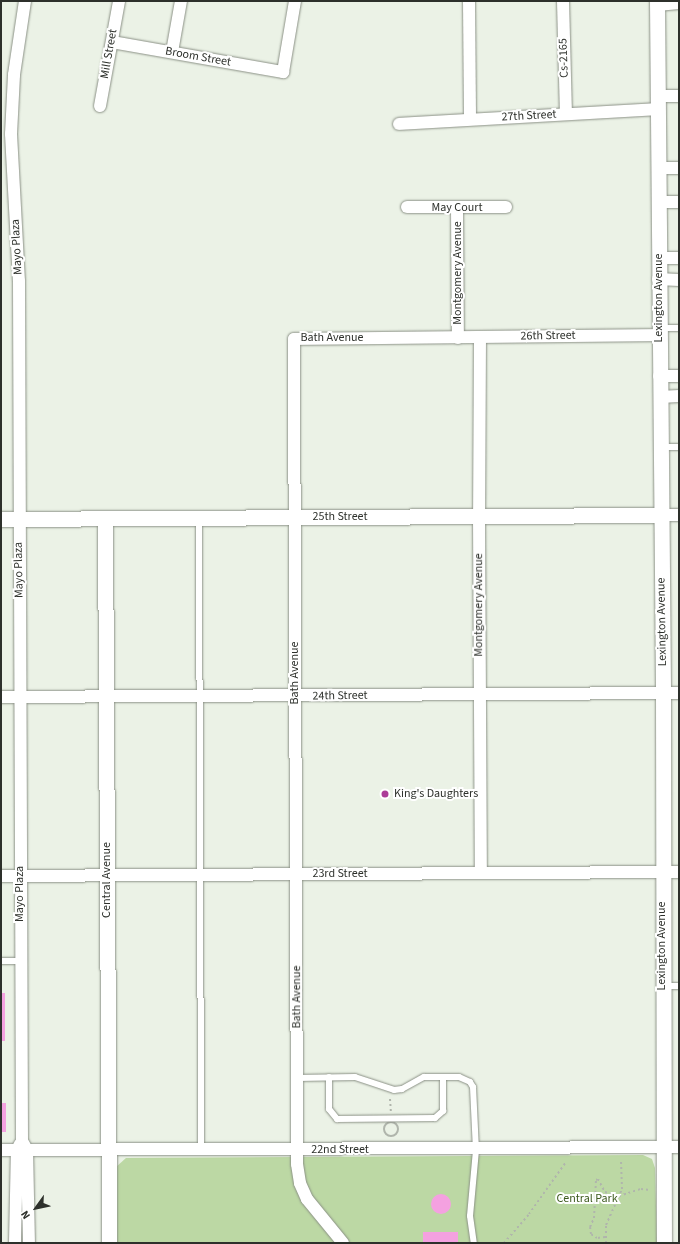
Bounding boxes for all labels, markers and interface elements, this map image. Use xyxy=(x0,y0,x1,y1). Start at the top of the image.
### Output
street label: Mill Street xyxy=(98,28,120,80)
street label: Cs-2165 xyxy=(556,38,572,78)
street label: Broom Street xyxy=(164,44,232,70)
street label: 27th Street xyxy=(501,107,557,125)
street label: May Court xyxy=(432,201,482,215)
street label: Mayo Plaza xyxy=(8,219,26,275)
street label: Montgomery Avenue xyxy=(451,221,465,325)
street label: Lexington Avenue xyxy=(652,254,666,342)
street label: 26th Street xyxy=(520,328,576,344)
street label: Bath Avenue xyxy=(301,331,363,345)
street label: 25th Street xyxy=(313,510,367,524)
street label: Mayo Plaza xyxy=(11,542,27,598)
street label: Montgomery Avenue xyxy=(472,553,486,657)
street label: Lexington Avenue xyxy=(654,577,670,667)
street label: Bath Avenue xyxy=(288,642,302,704)
street label: 24th Street xyxy=(312,688,368,704)
place label: King's Daughters xyxy=(394,787,478,801)
marker: King's Daughters xyxy=(379,788,391,800)
street label: Central Avenue xyxy=(100,842,114,918)
street label: Mayo Plaza xyxy=(13,866,27,922)
street label: 23rd Street xyxy=(312,867,368,881)
street label: Lexington Avenue xyxy=(655,902,669,990)
street label: Bath Avenue xyxy=(290,966,304,1028)
street label: 22nd Street xyxy=(311,1143,369,1157)
north arrow xyxy=(16,1188,56,1228)
park label: Central Park xyxy=(556,1192,618,1206)
text: N xyxy=(17,1208,34,1222)

